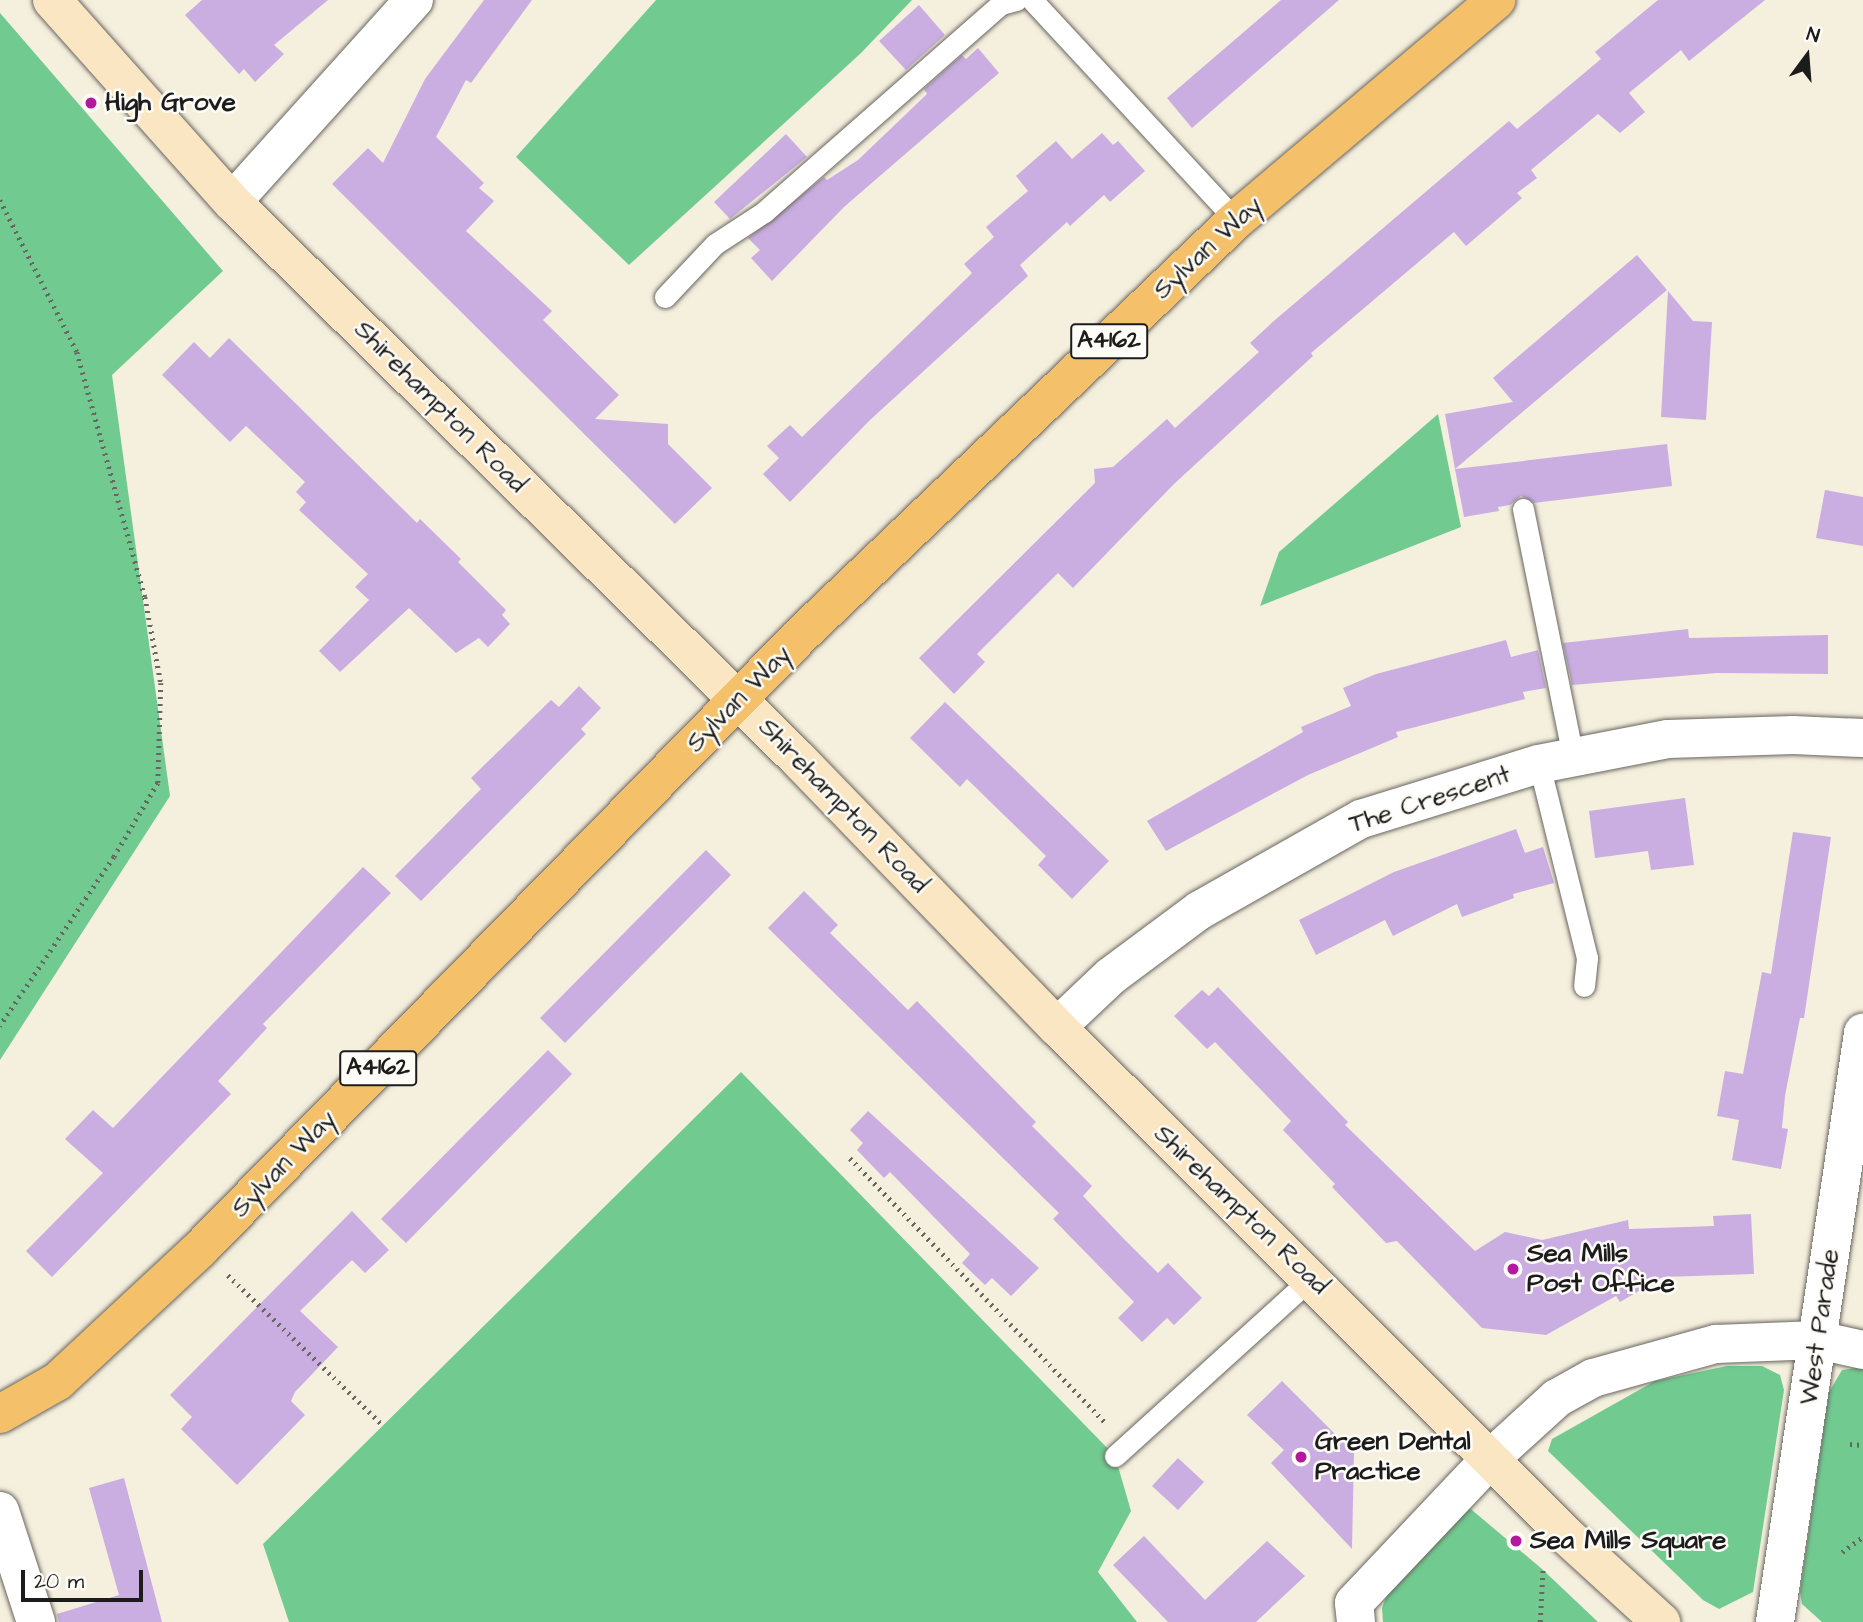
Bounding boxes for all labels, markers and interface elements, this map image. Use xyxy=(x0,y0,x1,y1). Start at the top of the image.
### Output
north arrow xyxy=(1772,21,1842,91)
text: N xyxy=(1803,21,1822,50)
place label: High Grove xyxy=(105,87,236,119)
marker: High Grove xyxy=(83,95,99,111)
street label: Sylvan Way xyxy=(1147,190,1269,306)
street label: Shirehampton Road xyxy=(347,314,533,500)
road number: A4162 xyxy=(1069,320,1149,362)
street label: Sylvan Way xyxy=(680,639,798,759)
street label: Shirehampton Road xyxy=(752,712,934,900)
street label: The Crescent xyxy=(1346,759,1514,841)
road number: A4162 xyxy=(338,1048,418,1088)
street label: Sylvan Way xyxy=(225,1104,343,1224)
street label: Shirehampton Road xyxy=(1147,1119,1335,1301)
place label: Sea Mills Post Office xyxy=(1527,1238,1675,1300)
street label: West Parade xyxy=(1794,1247,1846,1407)
marker: Sea Mills Post Office xyxy=(1505,1261,1521,1277)
place label: Green Dental Practice xyxy=(1315,1426,1471,1488)
marker: Green Dental Practice xyxy=(1293,1449,1309,1465)
place label: Sea Mills Square xyxy=(1530,1525,1726,1557)
marker: Sea Mills Square xyxy=(1508,1533,1524,1549)
scale bar xyxy=(24,1556,147,1600)
text: 20 m xyxy=(34,1567,84,1596)

